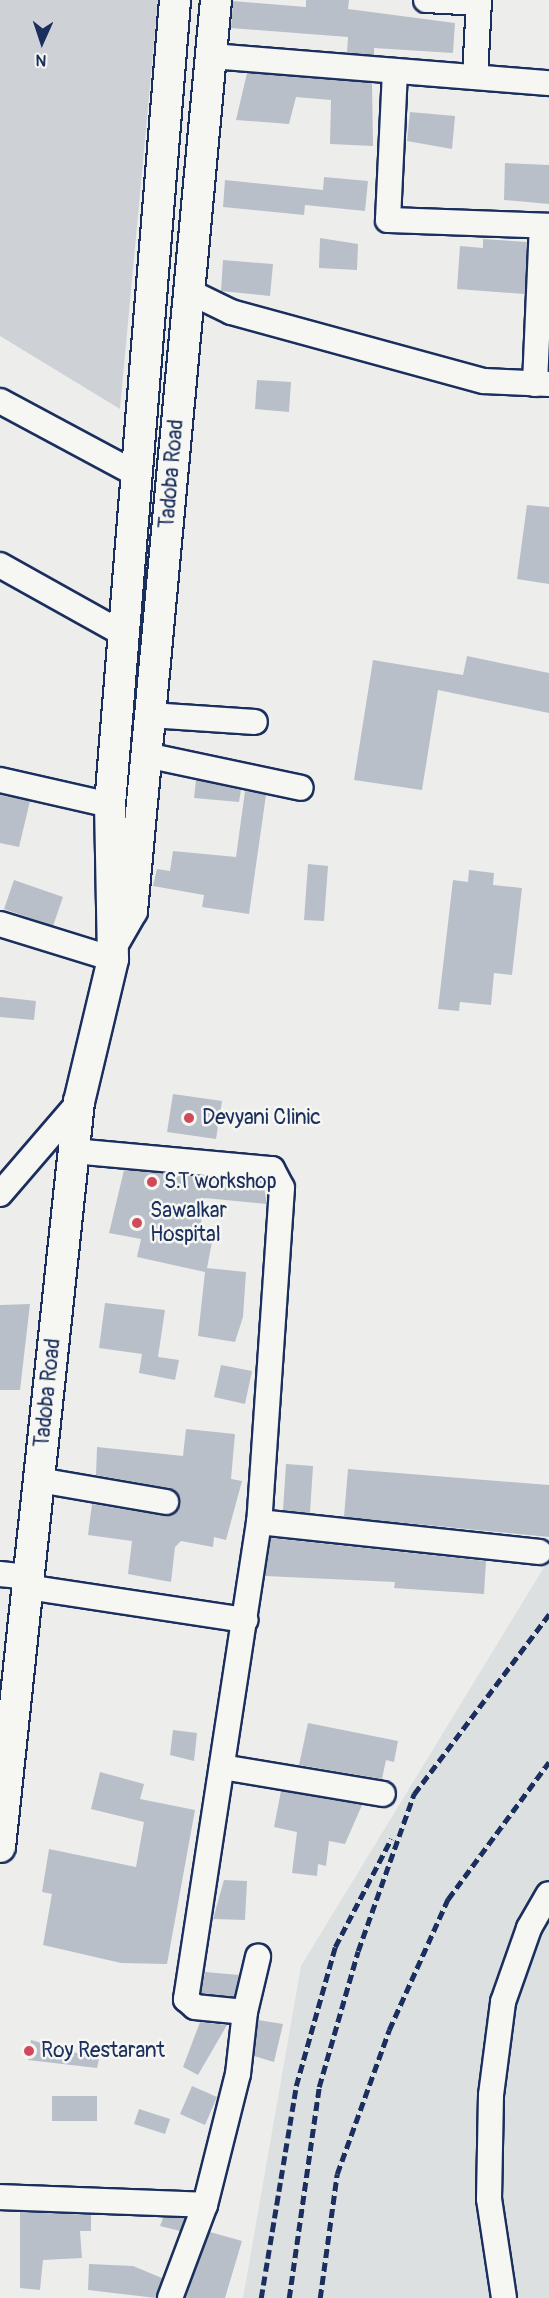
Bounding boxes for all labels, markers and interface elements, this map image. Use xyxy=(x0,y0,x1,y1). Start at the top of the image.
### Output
north arrow xyxy=(12,12,72,72)
text: N xyxy=(35,50,47,70)
street label: Tadoba Road xyxy=(155,418,189,530)
place label: Devyani Clinic xyxy=(202,1105,321,1131)
marker: Devyani Clinic xyxy=(180,1109,198,1127)
place label: S.T workshop xyxy=(164,1169,277,1195)
marker: S.T workshop xyxy=(145,1175,159,1189)
place label: Sawalkar Hospital xyxy=(150,1198,227,1248)
marker: Sawalkar Hospital xyxy=(128,1214,146,1232)
street label: Tadoba Road xyxy=(30,1337,66,1449)
place label: Roy Restarant xyxy=(41,2038,165,2064)
marker: Roy Restarant xyxy=(22,2044,36,2058)

